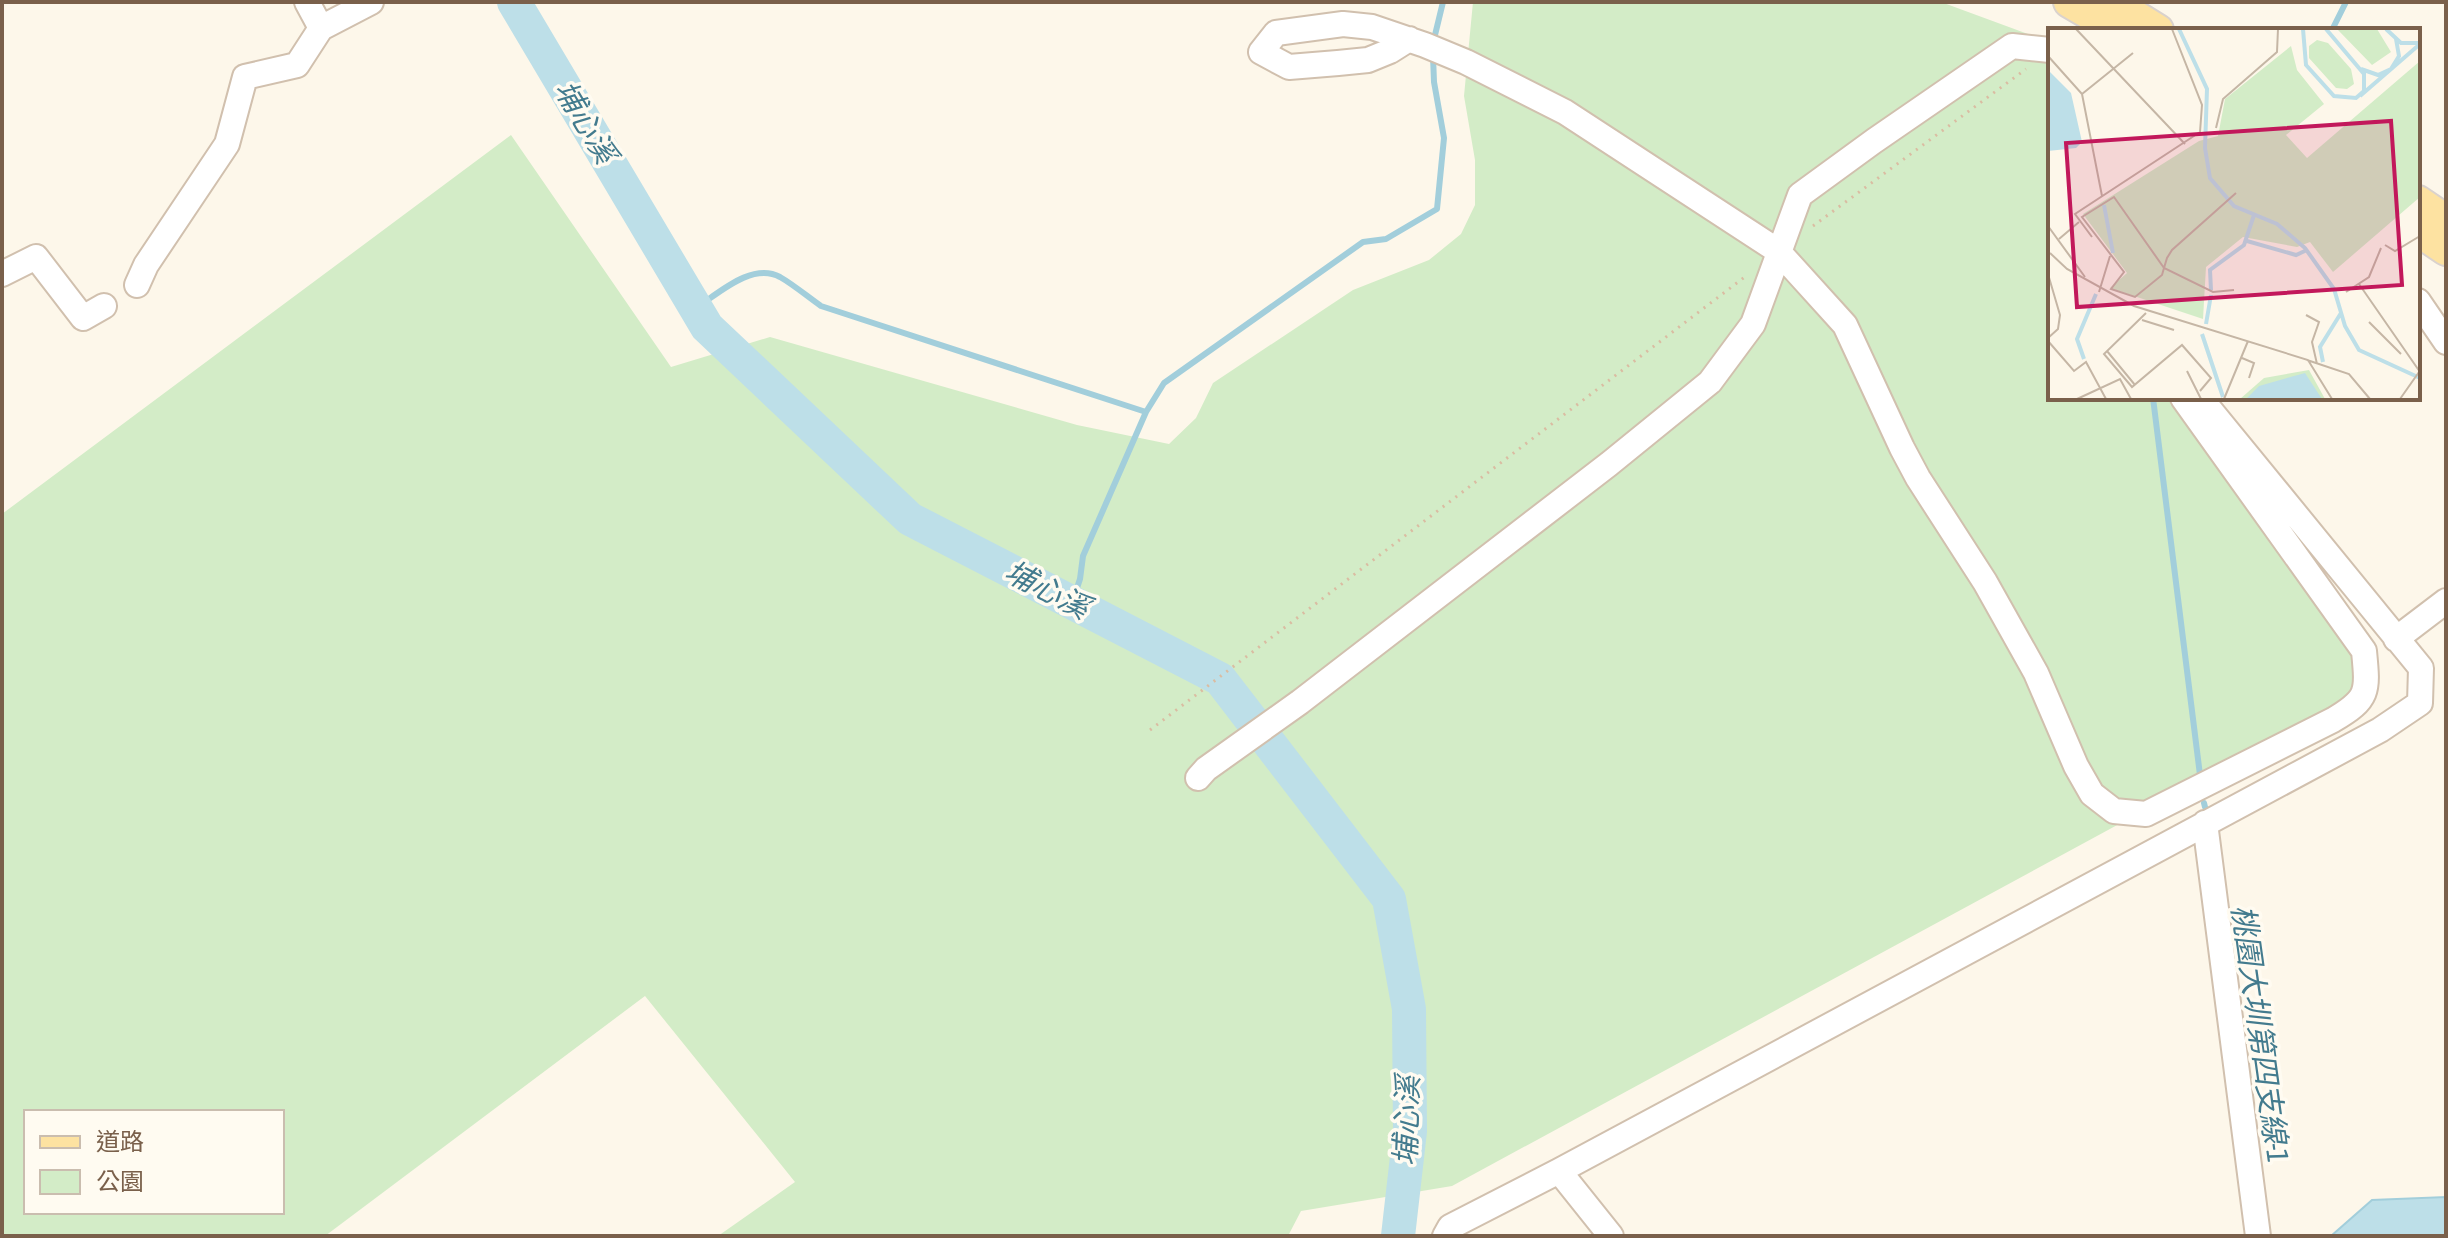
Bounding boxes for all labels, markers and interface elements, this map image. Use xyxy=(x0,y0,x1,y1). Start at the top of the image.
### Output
inset map xyxy=(2048,28,2420,400)
water label: 埔心溪 xyxy=(548,74,626,172)
water label: 埔心溪 xyxy=(1000,554,1099,627)
water label: 桃園大圳第四支線-1 xyxy=(2226,903,2296,1165)
water label: 埔心溪 xyxy=(1387,1071,1425,1167)
legend xyxy=(24,1110,284,1214)
text: 道路 xyxy=(96,1128,144,1155)
text: 公園 xyxy=(96,1168,144,1195)

